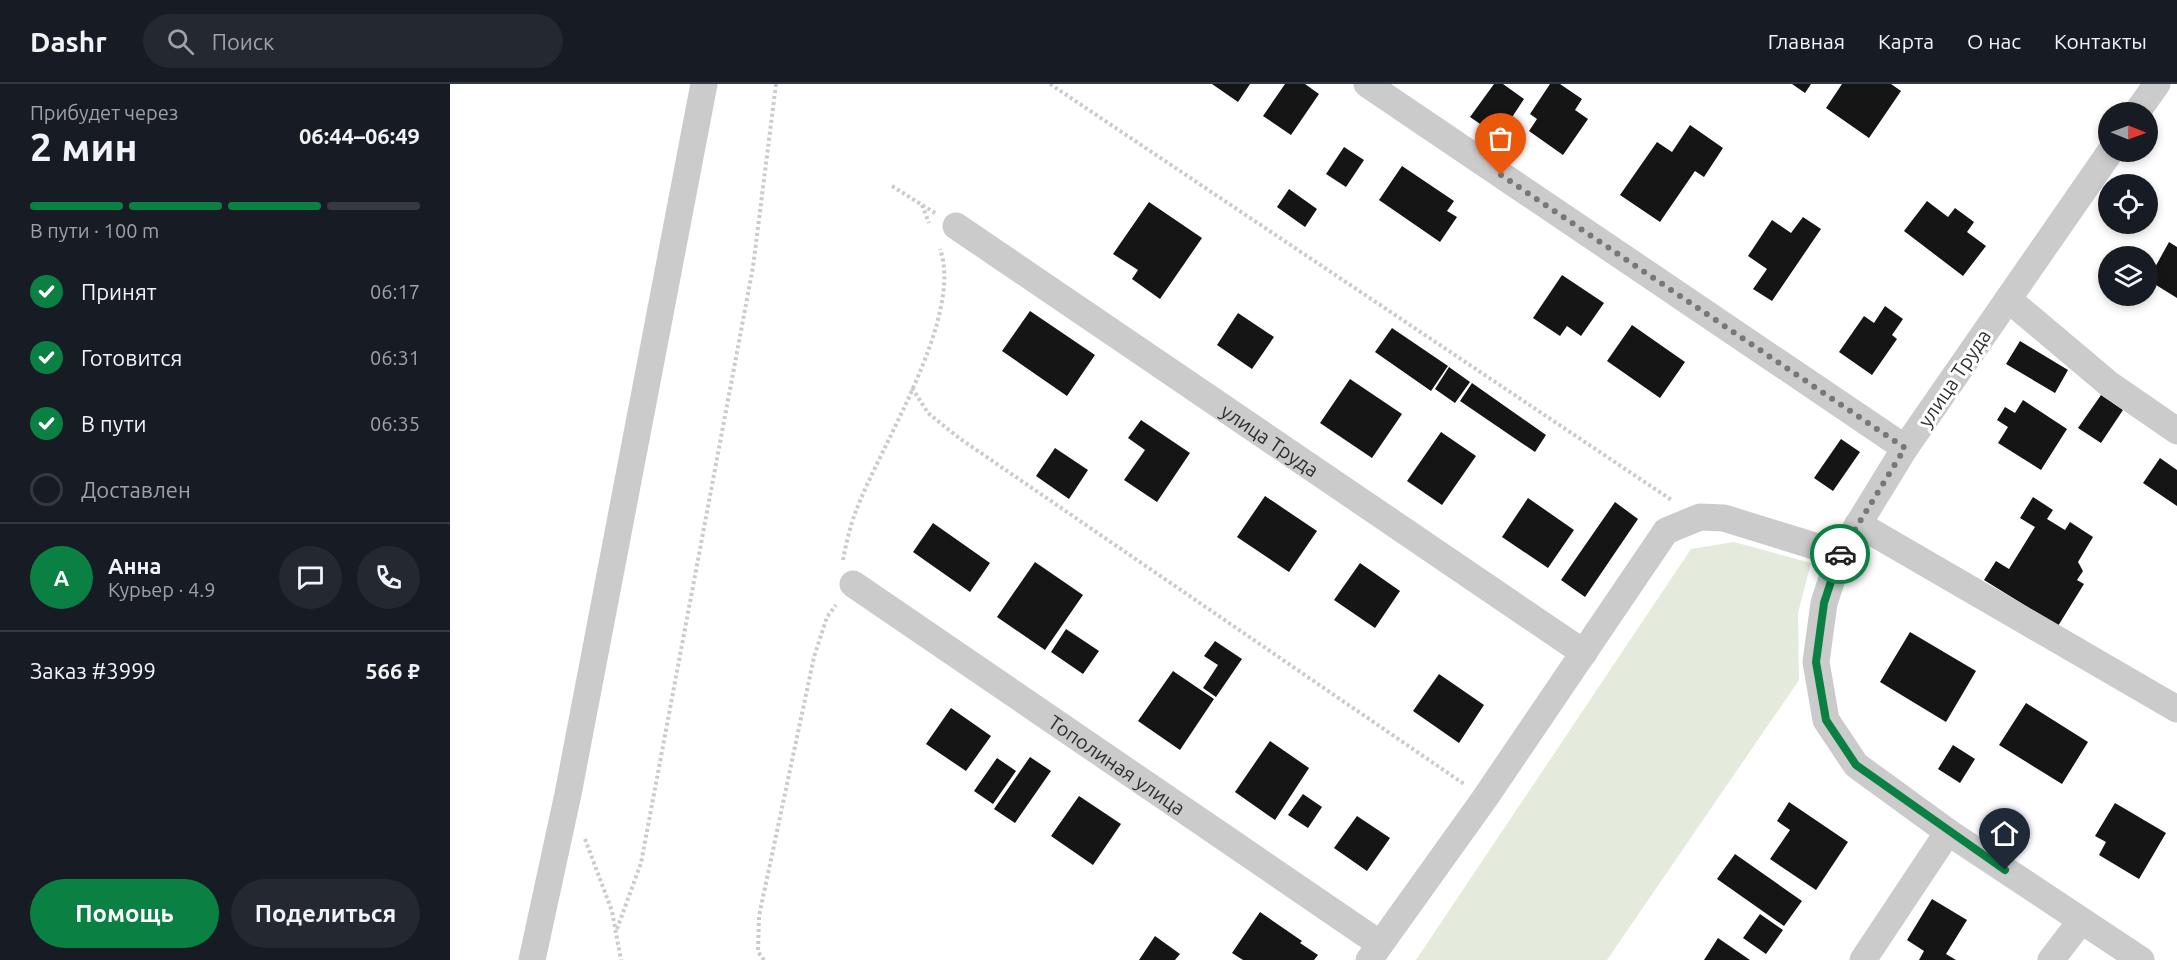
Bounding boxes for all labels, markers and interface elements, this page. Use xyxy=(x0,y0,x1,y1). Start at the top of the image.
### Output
search box xyxy=(143,14,563,68)
icon: search xyxy=(164,25,197,58)
text: Dashr xyxy=(30,26,107,57)
text: Поиск xyxy=(212,29,274,54)
text: Главная xyxy=(1768,29,1845,53)
text: Карта xyxy=(1878,29,1934,53)
text: О нас xyxy=(1967,29,2021,53)
text: Контакты xyxy=(2054,29,2147,53)
text: Прибудет через xyxy=(30,101,178,124)
north arrow xyxy=(2098,102,2158,162)
map controls xyxy=(2098,102,2158,306)
pin xyxy=(1475,113,1526,175)
icon: bag xyxy=(1484,122,1517,155)
text: 06:44–06:49 xyxy=(299,123,420,148)
text: 2 мин xyxy=(30,125,138,168)
button: locate xyxy=(2098,174,2158,234)
text: В пути · 100 m xyxy=(30,219,159,242)
button: layers xyxy=(2098,246,2158,306)
icon: check xyxy=(30,275,63,308)
text: Принят xyxy=(81,279,157,304)
text: 06:17 xyxy=(370,280,420,303)
street label: улица Труда xyxy=(1913,325,1995,431)
icon: check xyxy=(30,341,63,374)
text: Готовится xyxy=(81,345,182,370)
text: 06:31 xyxy=(370,346,420,369)
street label: улица Труда xyxy=(1217,398,1323,481)
icon: check xyxy=(30,407,63,440)
text: В пути xyxy=(81,411,147,436)
text: 06:35 xyxy=(370,412,420,435)
text: Доставлен xyxy=(81,477,191,502)
courier xyxy=(1810,524,1870,584)
icon: car xyxy=(1824,538,1857,571)
button: chat xyxy=(279,546,342,609)
button: phone xyxy=(357,546,420,609)
text: Анна xyxy=(108,553,161,578)
text: А xyxy=(54,565,69,590)
text: Курьер · 4.9 xyxy=(108,578,215,601)
text: Заказ #3999 xyxy=(30,658,156,683)
text: 566 ₽ xyxy=(365,658,420,683)
street label: Тополиная улица xyxy=(1044,710,1190,819)
pin xyxy=(1979,808,2030,870)
icon: home xyxy=(1988,817,2021,850)
button: Помощь xyxy=(30,879,219,948)
button: Поделиться xyxy=(231,879,420,948)

